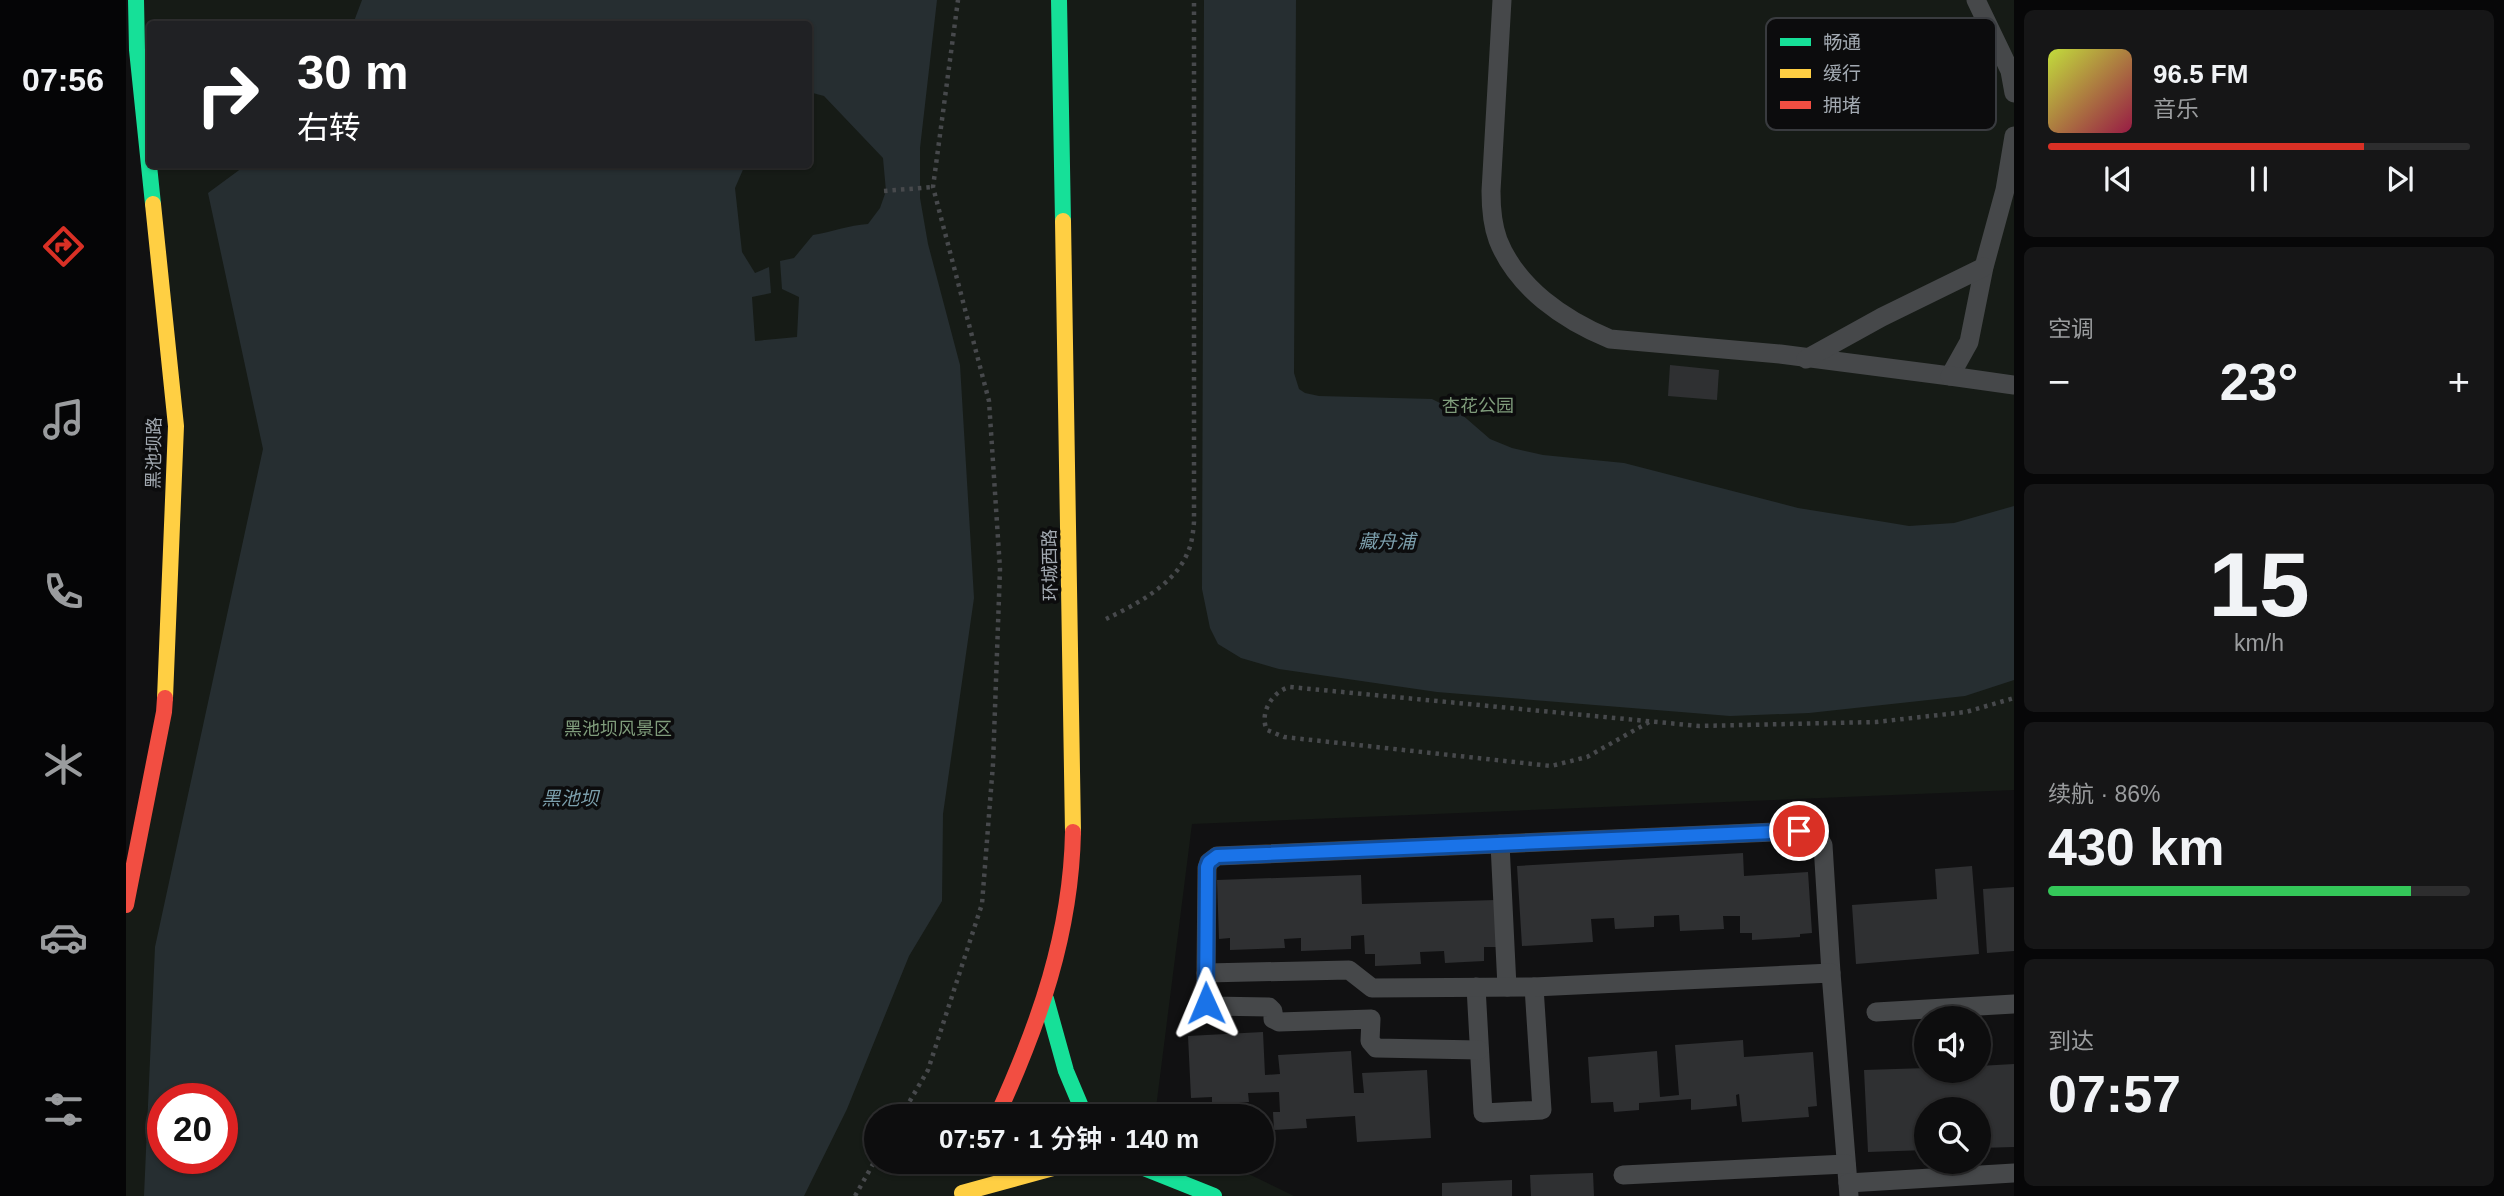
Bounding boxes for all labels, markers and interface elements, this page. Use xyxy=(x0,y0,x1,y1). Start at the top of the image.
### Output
legend xyxy=(1766,18,1996,130)
text: 畅通 xyxy=(1823,32,1861,53)
text: 30 m xyxy=(297,45,409,99)
icon: right xyxy=(182,49,273,140)
text: 96.5 FM xyxy=(2153,59,2248,89)
text: 07:56 xyxy=(22,62,104,98)
text: 缓行 xyxy=(1823,63,1861,84)
text: 拥堵 xyxy=(1823,95,1861,116)
text: 音乐 xyxy=(2153,96,2199,122)
text: 右转 xyxy=(297,110,361,146)
icon: previous xyxy=(2099,160,2137,198)
icon: pause xyxy=(2240,160,2278,198)
icon: next xyxy=(2381,160,2419,198)
icon: directions xyxy=(39,222,88,271)
text: 空调 xyxy=(2048,316,2094,342)
text: 23° xyxy=(2220,353,2298,411)
text: − xyxy=(2048,361,2070,403)
text: + xyxy=(2448,361,2470,403)
icon: music xyxy=(39,395,88,444)
park label: 杏花公园 xyxy=(1442,396,1514,416)
street label: 黑池坝路 xyxy=(143,417,165,489)
street label: 环城西路 xyxy=(1039,529,1061,601)
water label: 藏舟浦 xyxy=(1358,531,1418,552)
text: 15 xyxy=(2208,534,2310,635)
icon: phone xyxy=(39,567,88,616)
text: km/h xyxy=(2234,630,2284,656)
park label: 黑池坝风景区 xyxy=(564,719,672,739)
icon: climate xyxy=(39,740,88,789)
text: 续航 · 86% xyxy=(2048,781,2160,807)
water label: 黑池坝 xyxy=(541,788,600,809)
pin xyxy=(1769,801,1829,861)
icon: arrive xyxy=(1780,812,1818,850)
text: 430 km xyxy=(2048,818,2224,876)
icon: car xyxy=(39,913,88,962)
position arrow xyxy=(1169,966,1243,1040)
map controls xyxy=(1914,1006,1991,1174)
button: sound xyxy=(1914,1006,1991,1083)
text: 到达 xyxy=(2048,1028,2094,1054)
text: 07:57 xyxy=(2048,1065,2181,1123)
speed limit sign: 20 xyxy=(147,1083,238,1174)
icon: filters xyxy=(39,1085,88,1134)
button: search xyxy=(1914,1097,1991,1174)
text: 07:57 · 1 分钟 · 140 m xyxy=(939,1124,1199,1154)

